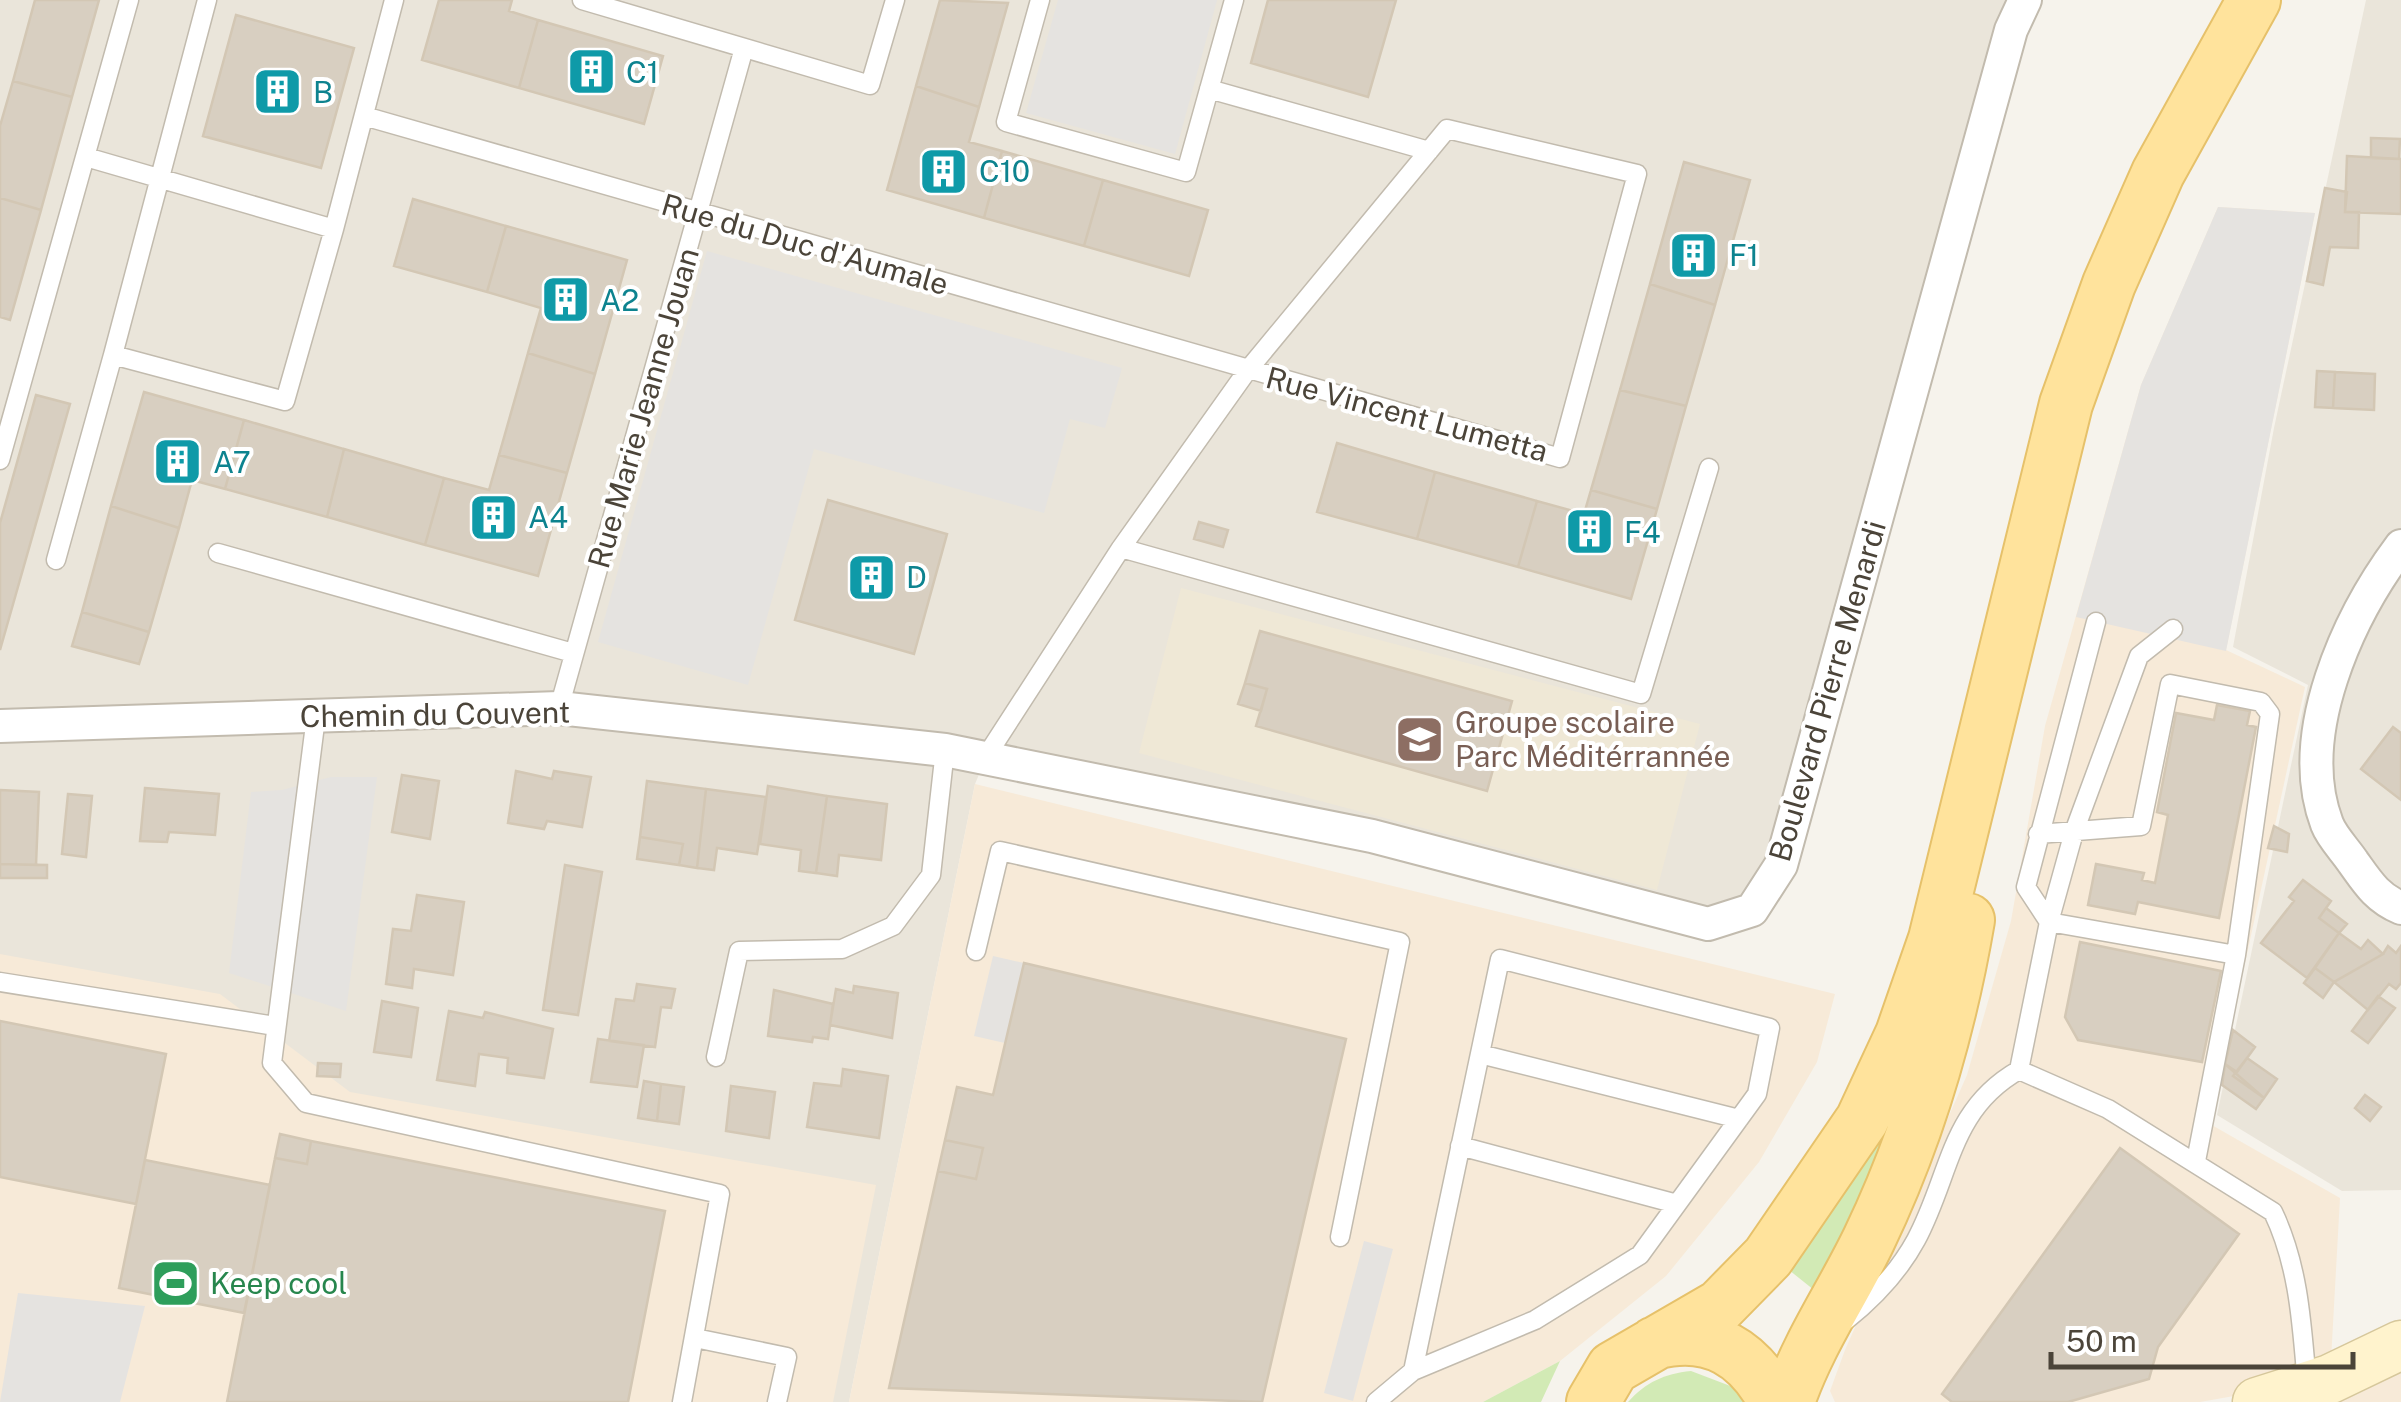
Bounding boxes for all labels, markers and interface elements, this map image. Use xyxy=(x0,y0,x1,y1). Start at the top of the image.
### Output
building icon: C1 xyxy=(565,46,617,98)
place label: C1 xyxy=(626,54,659,90)
building icon: B xyxy=(252,66,304,118)
place label: B xyxy=(313,74,333,110)
building icon: C10 xyxy=(918,145,970,197)
place label: C10 xyxy=(979,153,1030,189)
street label: Rue du Duc d'Aumale xyxy=(658,186,952,302)
building icon: F1 xyxy=(1668,229,1720,281)
place label: F1 xyxy=(1729,237,1759,273)
street label: Rue Marie Jeanne Jouan xyxy=(580,244,706,572)
building icon: A2 xyxy=(539,274,591,326)
place label: A2 xyxy=(600,282,639,318)
street label: Rue Vincent Lumetta xyxy=(1262,359,1552,469)
building icon: A7 xyxy=(152,436,204,488)
place label: A7 xyxy=(213,444,251,480)
building icon: A4 xyxy=(467,491,519,543)
place label: A4 xyxy=(528,499,568,535)
building icon: F4 xyxy=(1563,506,1615,558)
place label: F4 xyxy=(1624,514,1661,550)
street label: Boulevard Pierre Menardi xyxy=(1761,516,1893,866)
building icon: D xyxy=(845,551,897,603)
place label: D xyxy=(906,559,927,595)
street label: Chemin du Couvent xyxy=(299,694,571,734)
place label: Groupe scolaire Parc Méditérrannée xyxy=(1455,704,1731,774)
school or university icon: Groupe scolaire Parc Méditérrannée xyxy=(1394,713,1446,765)
sports icon: Keep cool xyxy=(149,1257,201,1309)
place label: Keep cool xyxy=(210,1265,347,1301)
scale bar xyxy=(2051,1307,2354,1369)
text: 50 m xyxy=(2066,1323,2137,1359)

